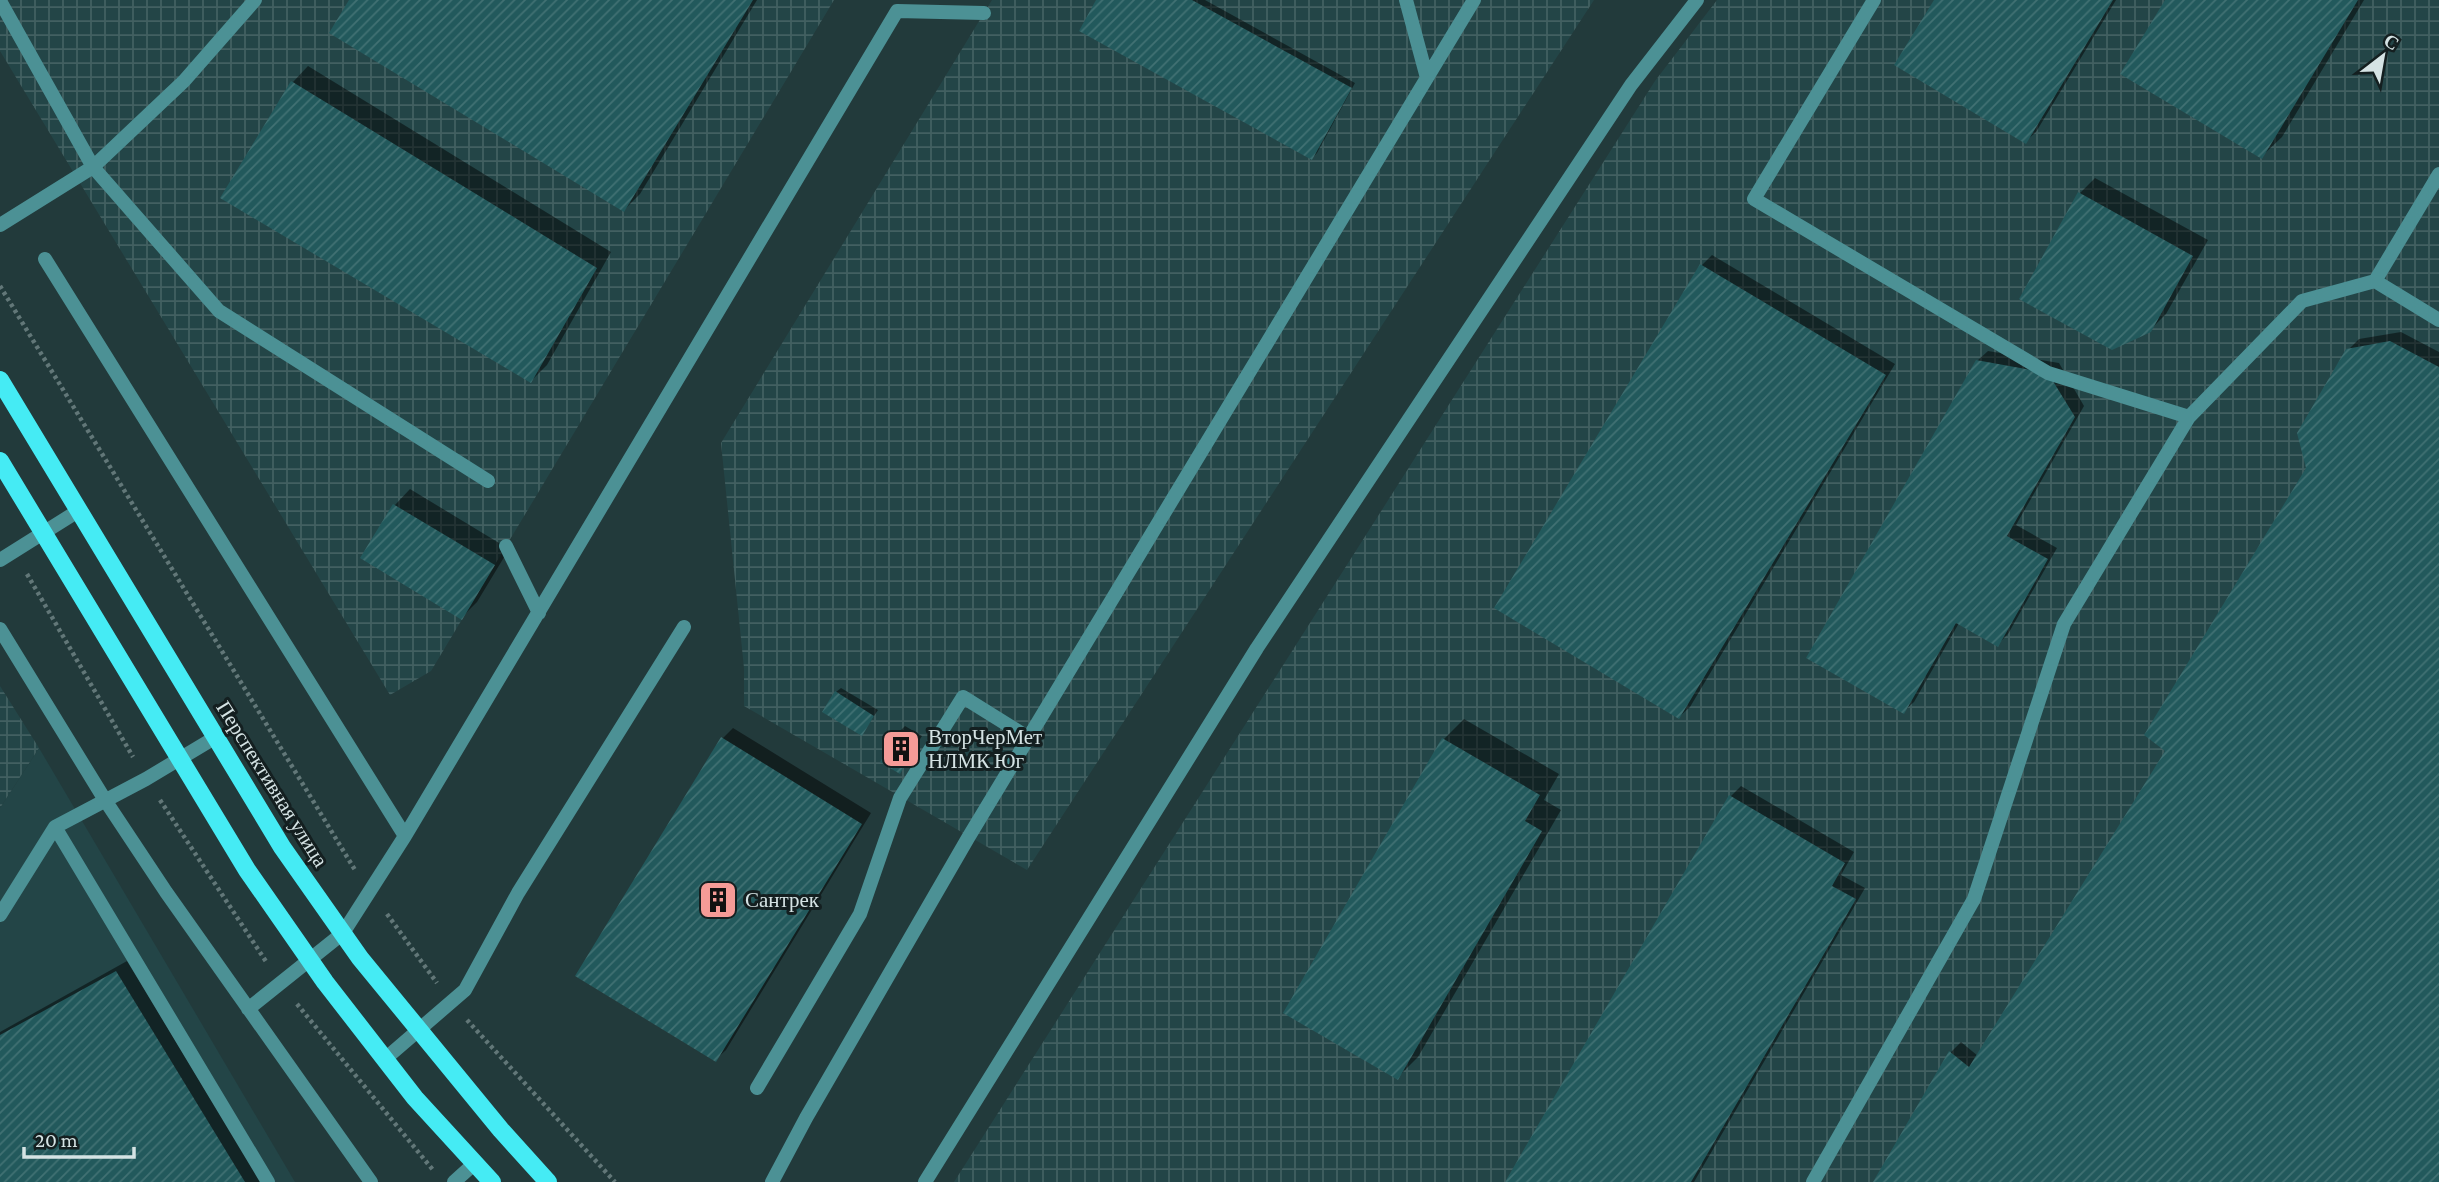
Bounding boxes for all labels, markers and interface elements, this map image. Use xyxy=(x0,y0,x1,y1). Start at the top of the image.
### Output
north arrow xyxy=(2348,21,2418,91)
text: С xyxy=(2380,29,2403,54)
street label: Перспективная улица xyxy=(211,697,333,872)
place label: ВторЧерМет НЛМК Юг xyxy=(928,725,1042,773)
building icon: ВторЧерМет НЛМК Юг xyxy=(880,728,922,770)
building icon: Сантрек xyxy=(697,879,739,921)
place label: Сантрек xyxy=(745,888,820,912)
scale bar xyxy=(24,1116,135,1160)
text: 20 m xyxy=(35,1128,78,1152)

